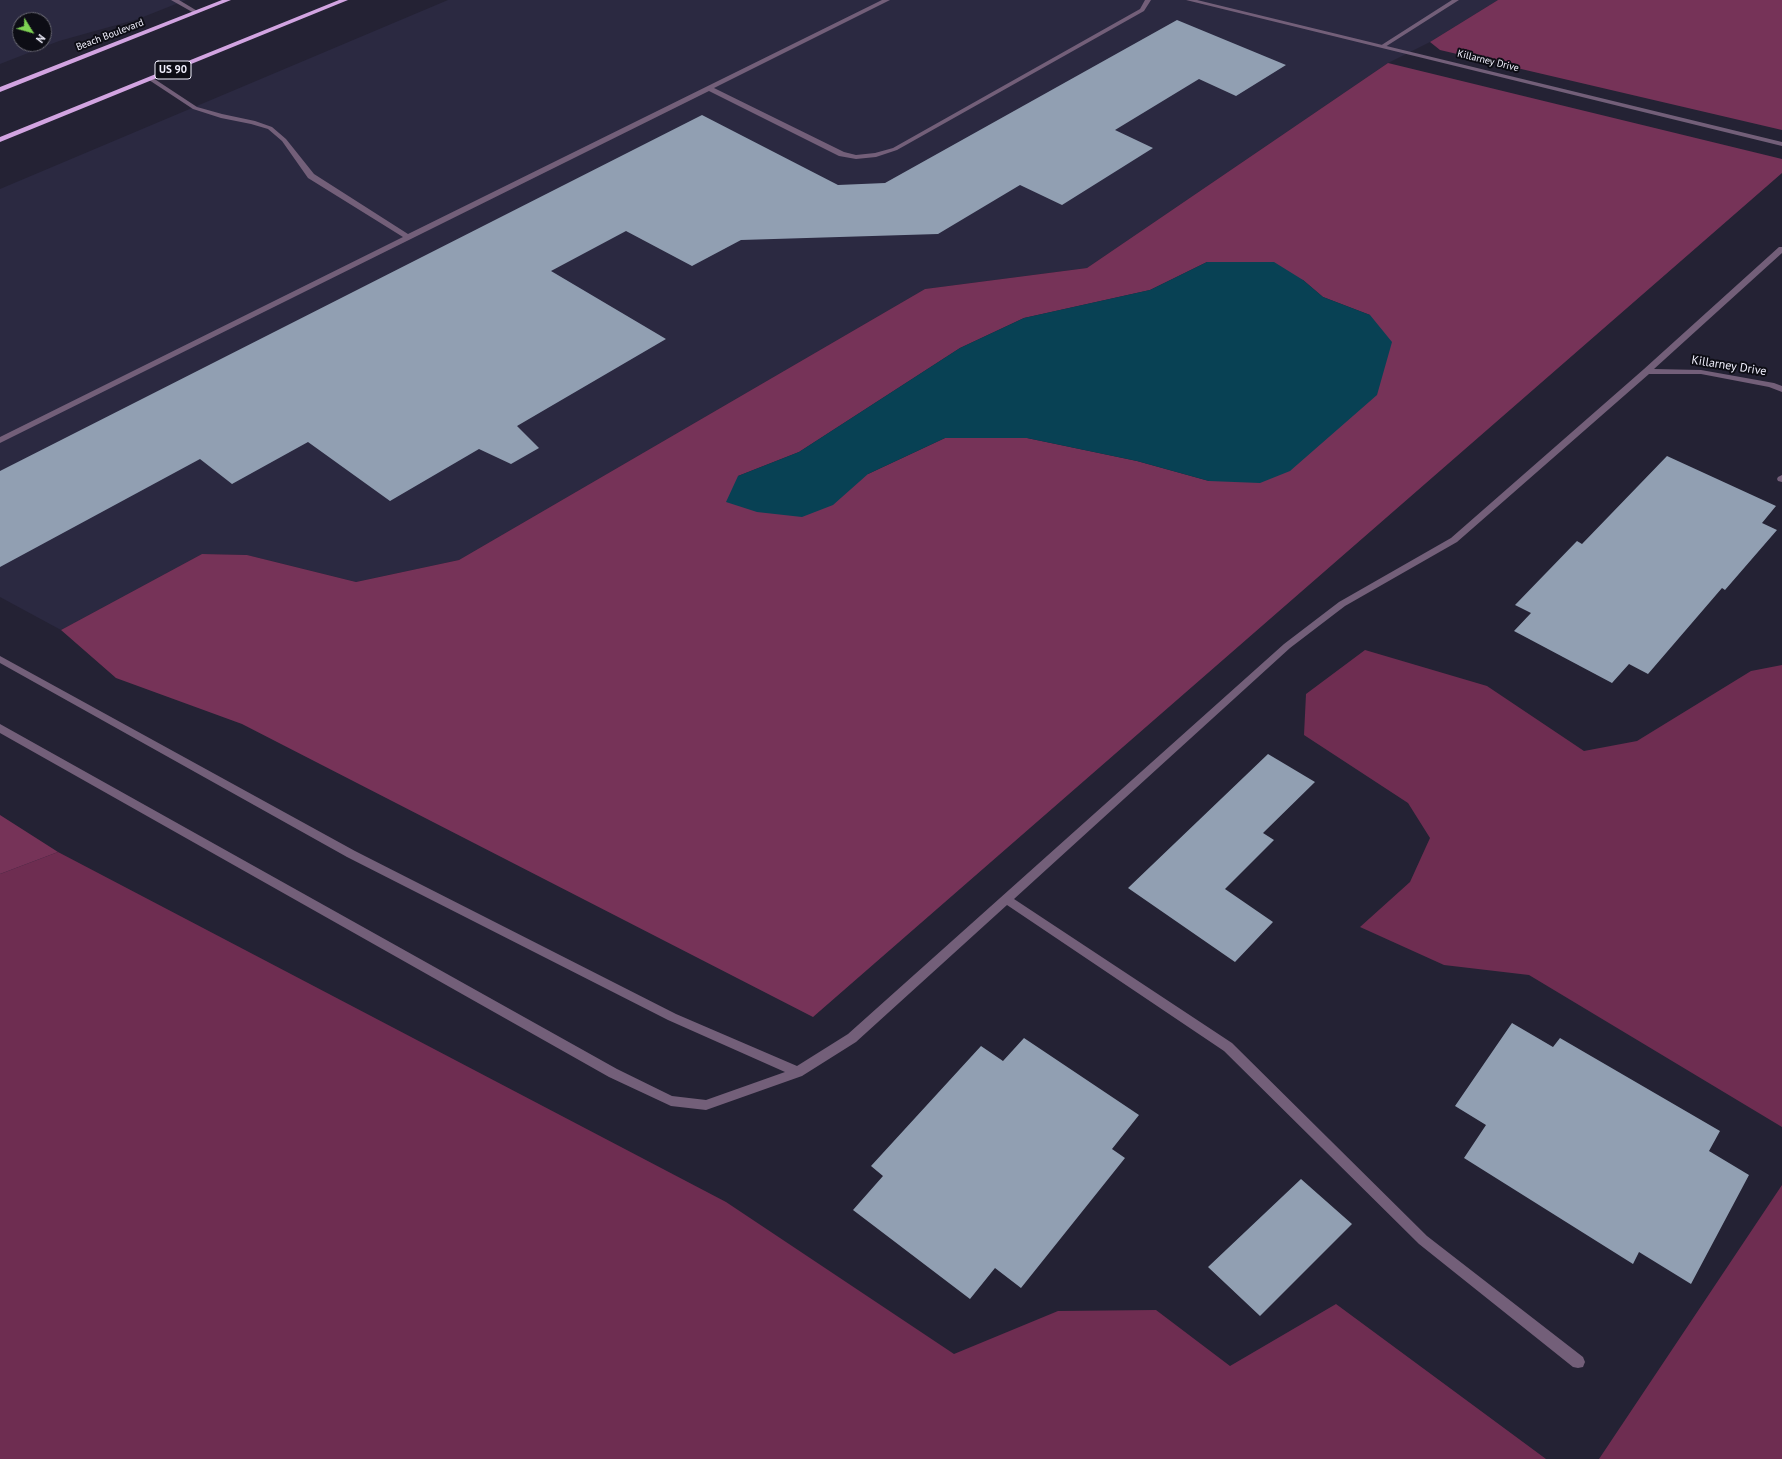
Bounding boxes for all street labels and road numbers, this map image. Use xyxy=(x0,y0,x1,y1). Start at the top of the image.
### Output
street label: Beach Boulevard xyxy=(74,17,146,53)
street label: Killarney Drive xyxy=(1456,48,1520,74)
road number: US 90 xyxy=(155,61,191,79)
street label: Killarney Drive xyxy=(1691,353,1767,379)

